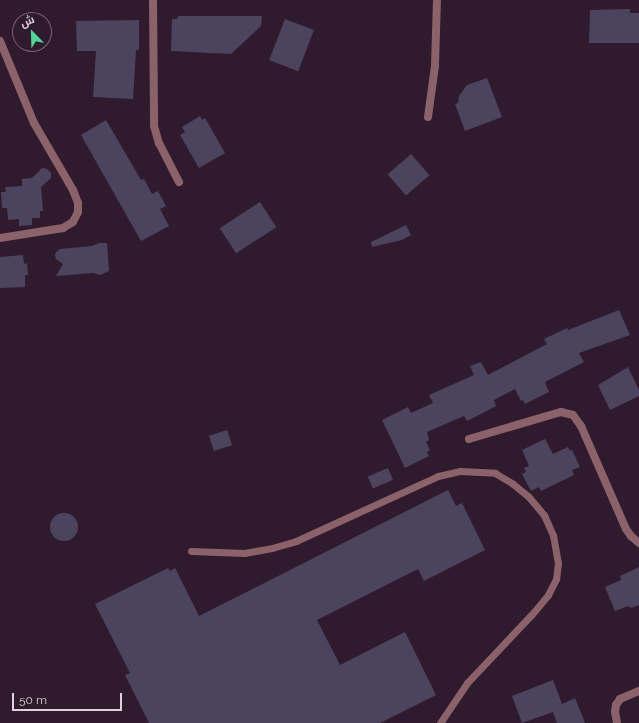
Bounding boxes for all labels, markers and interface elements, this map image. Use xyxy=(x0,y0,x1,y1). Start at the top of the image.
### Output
north arrow xyxy=(12,12,52,52)
text: ش xyxy=(18,13,37,30)
scale bar xyxy=(14,685,124,711)
text: 50 m xyxy=(19,693,47,707)

